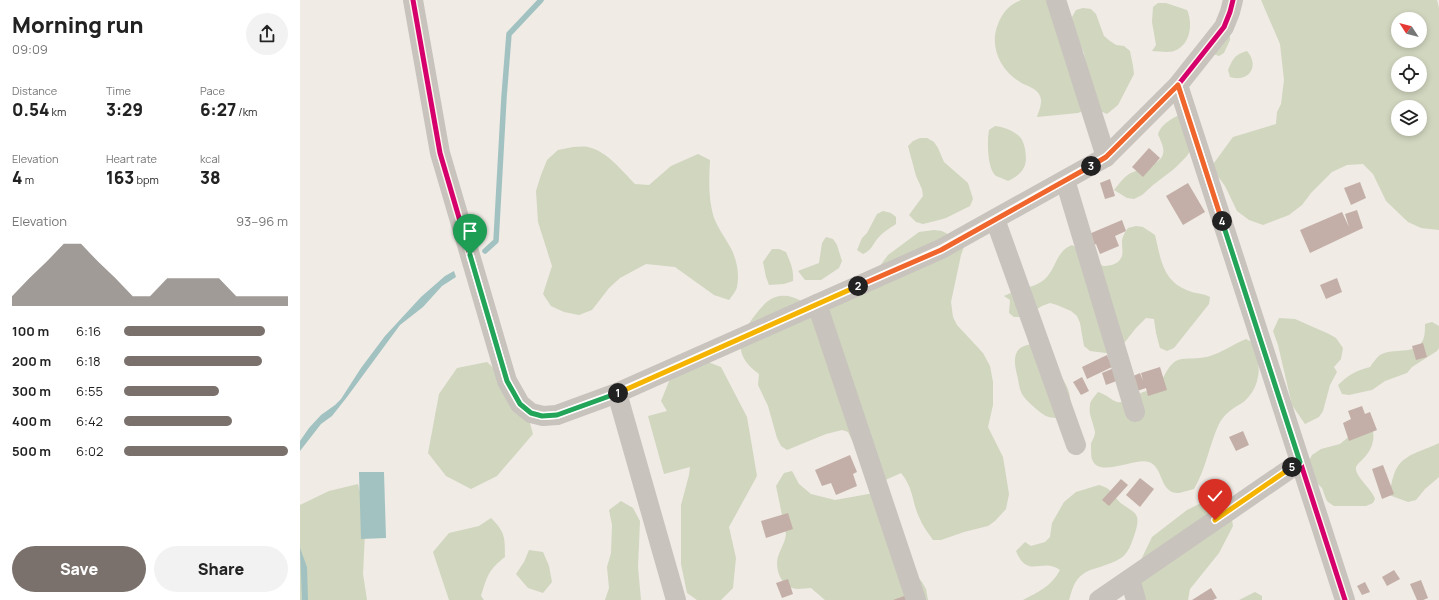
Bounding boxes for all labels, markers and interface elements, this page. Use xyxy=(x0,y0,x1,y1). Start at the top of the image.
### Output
text: Morning run xyxy=(12,10,143,40)
north arrow xyxy=(1391,12,1427,48)
map controls xyxy=(1391,12,1427,136)
button: share xyxy=(246,13,288,55)
text: 09:09 xyxy=(12,40,48,58)
button: locate xyxy=(1391,56,1427,92)
text: Distance xyxy=(12,83,57,98)
text: Time xyxy=(106,83,131,98)
text: Pace xyxy=(200,83,225,98)
text: 0.54 xyxy=(12,98,49,121)
text: 3:29 xyxy=(106,98,143,121)
text: 6:27 xyxy=(200,98,236,121)
button: layers xyxy=(1391,100,1427,136)
text: km xyxy=(49,104,66,119)
text: /km xyxy=(236,104,257,119)
text: Elevation xyxy=(12,151,58,166)
text: Heart rate xyxy=(106,151,157,166)
text: kcal xyxy=(200,151,220,166)
pin: 3 xyxy=(1081,156,1101,176)
text: 3 xyxy=(1088,158,1094,173)
text: 4 xyxy=(12,166,22,189)
text: 163 xyxy=(106,166,134,189)
text: 38 xyxy=(200,166,221,189)
text: m xyxy=(22,172,34,187)
text: bpm xyxy=(134,172,159,187)
pin: 4 xyxy=(1212,211,1232,231)
text: Elevation xyxy=(12,212,67,230)
text: 93–96 m xyxy=(236,212,288,230)
text: 4 xyxy=(1219,213,1225,228)
pin xyxy=(453,214,487,255)
icon: arrive xyxy=(459,220,481,242)
pin: 2 xyxy=(848,276,868,296)
text: 2 xyxy=(855,278,861,293)
text: 100 m xyxy=(12,322,49,340)
text: 6:16 xyxy=(76,322,101,340)
text: 200 m xyxy=(12,352,51,370)
text: 6:18 xyxy=(76,352,101,370)
text: 300 m xyxy=(12,382,51,400)
text: 6:55 xyxy=(76,382,103,400)
pin: 1 xyxy=(608,383,628,403)
text: 1 xyxy=(616,385,620,400)
text: 400 m xyxy=(12,412,51,430)
text: 6:42 xyxy=(76,412,103,430)
text: 500 m xyxy=(12,442,51,460)
text: 6:02 xyxy=(76,442,103,460)
pin: 5 xyxy=(1282,457,1302,477)
text: 5 xyxy=(1289,459,1295,474)
pin xyxy=(1198,479,1232,520)
icon: check xyxy=(1204,485,1226,507)
button: Save xyxy=(12,546,146,592)
button: Share xyxy=(154,546,288,592)

